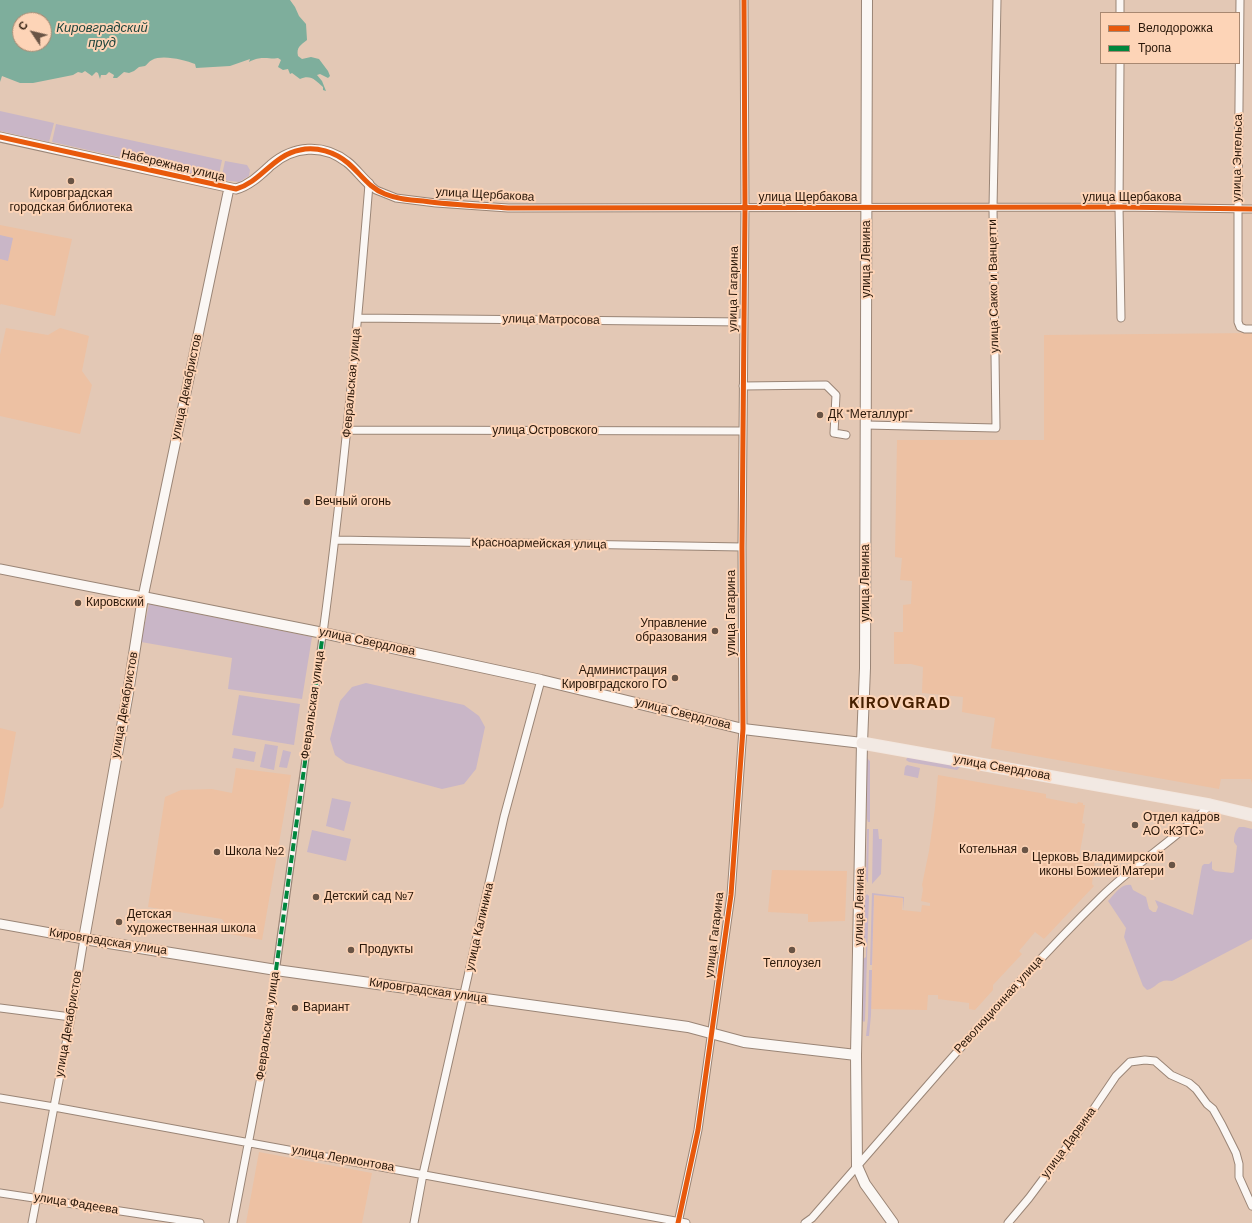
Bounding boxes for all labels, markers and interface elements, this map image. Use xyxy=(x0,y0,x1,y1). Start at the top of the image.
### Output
north arrow xyxy=(12,12,52,52)
legend xyxy=(1100,12,1240,64)
text: С xyxy=(15,18,31,33)
text: Велодорожка xyxy=(1138,20,1213,36)
water label: Кировградский пруд xyxy=(56,21,148,52)
text: Тропа xyxy=(1138,40,1171,56)
street label: улица Энгельса xyxy=(1230,114,1246,202)
street label: Набережная улица xyxy=(120,147,226,185)
marker: Кировградская городская библиотека xyxy=(66,176,76,186)
street label: улица Щербакова xyxy=(435,185,535,205)
place label: Кировградская городская библиотека xyxy=(10,187,132,215)
street label: улица Щербакова xyxy=(758,191,858,205)
street label: улица Щербакова xyxy=(1082,191,1182,205)
street label: улица Сакко и Ванцетти xyxy=(986,219,1002,353)
street label: улица Ленина xyxy=(860,220,874,298)
street label: улица Гагарина xyxy=(726,246,742,332)
street label: улица Матросова xyxy=(502,312,600,328)
street label: Февральская улица xyxy=(340,328,364,438)
street label: улица Декабристов xyxy=(169,333,205,441)
place label: ДК "Металлург" xyxy=(828,408,913,422)
marker: ДК "Металлург" xyxy=(815,410,825,420)
street label: улица Островского xyxy=(492,424,598,438)
place label: Вечный огонь xyxy=(315,495,391,509)
marker: Вечный огонь xyxy=(302,497,312,507)
street label: Красноармейская улица xyxy=(471,536,607,552)
street label: улица Ленина xyxy=(859,544,873,622)
street label: улица Гагарина xyxy=(725,570,739,656)
place label: Кировский xyxy=(86,596,144,610)
marker: Кировский xyxy=(73,598,83,608)
place label: Управление образования xyxy=(635,617,707,645)
street label: улица Свердлова xyxy=(318,625,416,659)
marker: Управление образования xyxy=(710,626,720,636)
street label: Февральская улица xyxy=(298,650,328,760)
street label: улица Декабристов xyxy=(109,651,141,759)
place label: Администрация Кировградского ГО xyxy=(562,664,667,692)
marker: Администрация Кировградского ГО xyxy=(670,673,680,683)
district label: KIROVGRAD xyxy=(849,694,951,714)
street label: улица Свердлова xyxy=(634,695,732,733)
street label: улица Свердлова xyxy=(953,752,1051,784)
place label: Отдел кадров АО «КЗТС» xyxy=(1143,811,1220,839)
marker: Отдел кадров АО «КЗТС» xyxy=(1130,820,1140,830)
place label: Котельная xyxy=(959,843,1017,857)
place label: Школа №2 xyxy=(225,845,284,859)
marker: Котельная xyxy=(1020,845,1030,855)
marker: Школа №2 xyxy=(212,847,222,857)
place label: Церковь Владимирской иконы Божией Матери xyxy=(1032,851,1164,879)
marker: Церковь Владимирской иконы Божией Матери xyxy=(1167,860,1177,870)
street label: улица Ленина xyxy=(852,868,868,946)
street label: улица Калинина xyxy=(463,881,497,973)
place label: Детский сад №7 xyxy=(324,890,414,904)
street label: улица Гагарина xyxy=(703,891,727,979)
marker: Детский сад №7 xyxy=(311,892,321,902)
place label: Детская художественная школа xyxy=(127,908,256,936)
marker: Детская художественная школа xyxy=(114,917,124,927)
street label: Кировградская улица xyxy=(48,926,168,958)
place label: Продукты xyxy=(359,943,413,957)
marker: Продукты xyxy=(346,945,356,955)
marker: Теплоузел xyxy=(787,945,797,955)
street label: Революционная улица xyxy=(952,953,1046,1057)
place label: Теплоузел xyxy=(763,957,821,971)
street label: улица Декабристов xyxy=(53,970,85,1078)
street label: Февральская улица xyxy=(253,971,283,1081)
street label: Кировградская улица xyxy=(368,976,488,1006)
place label: Вариант xyxy=(303,1001,350,1015)
marker: Вариант xyxy=(290,1003,300,1013)
street label: улица Дарвина xyxy=(1038,1105,1100,1181)
street label: улица Лермонтова xyxy=(291,1143,395,1175)
street label: улица Фадеева xyxy=(33,1190,119,1218)

